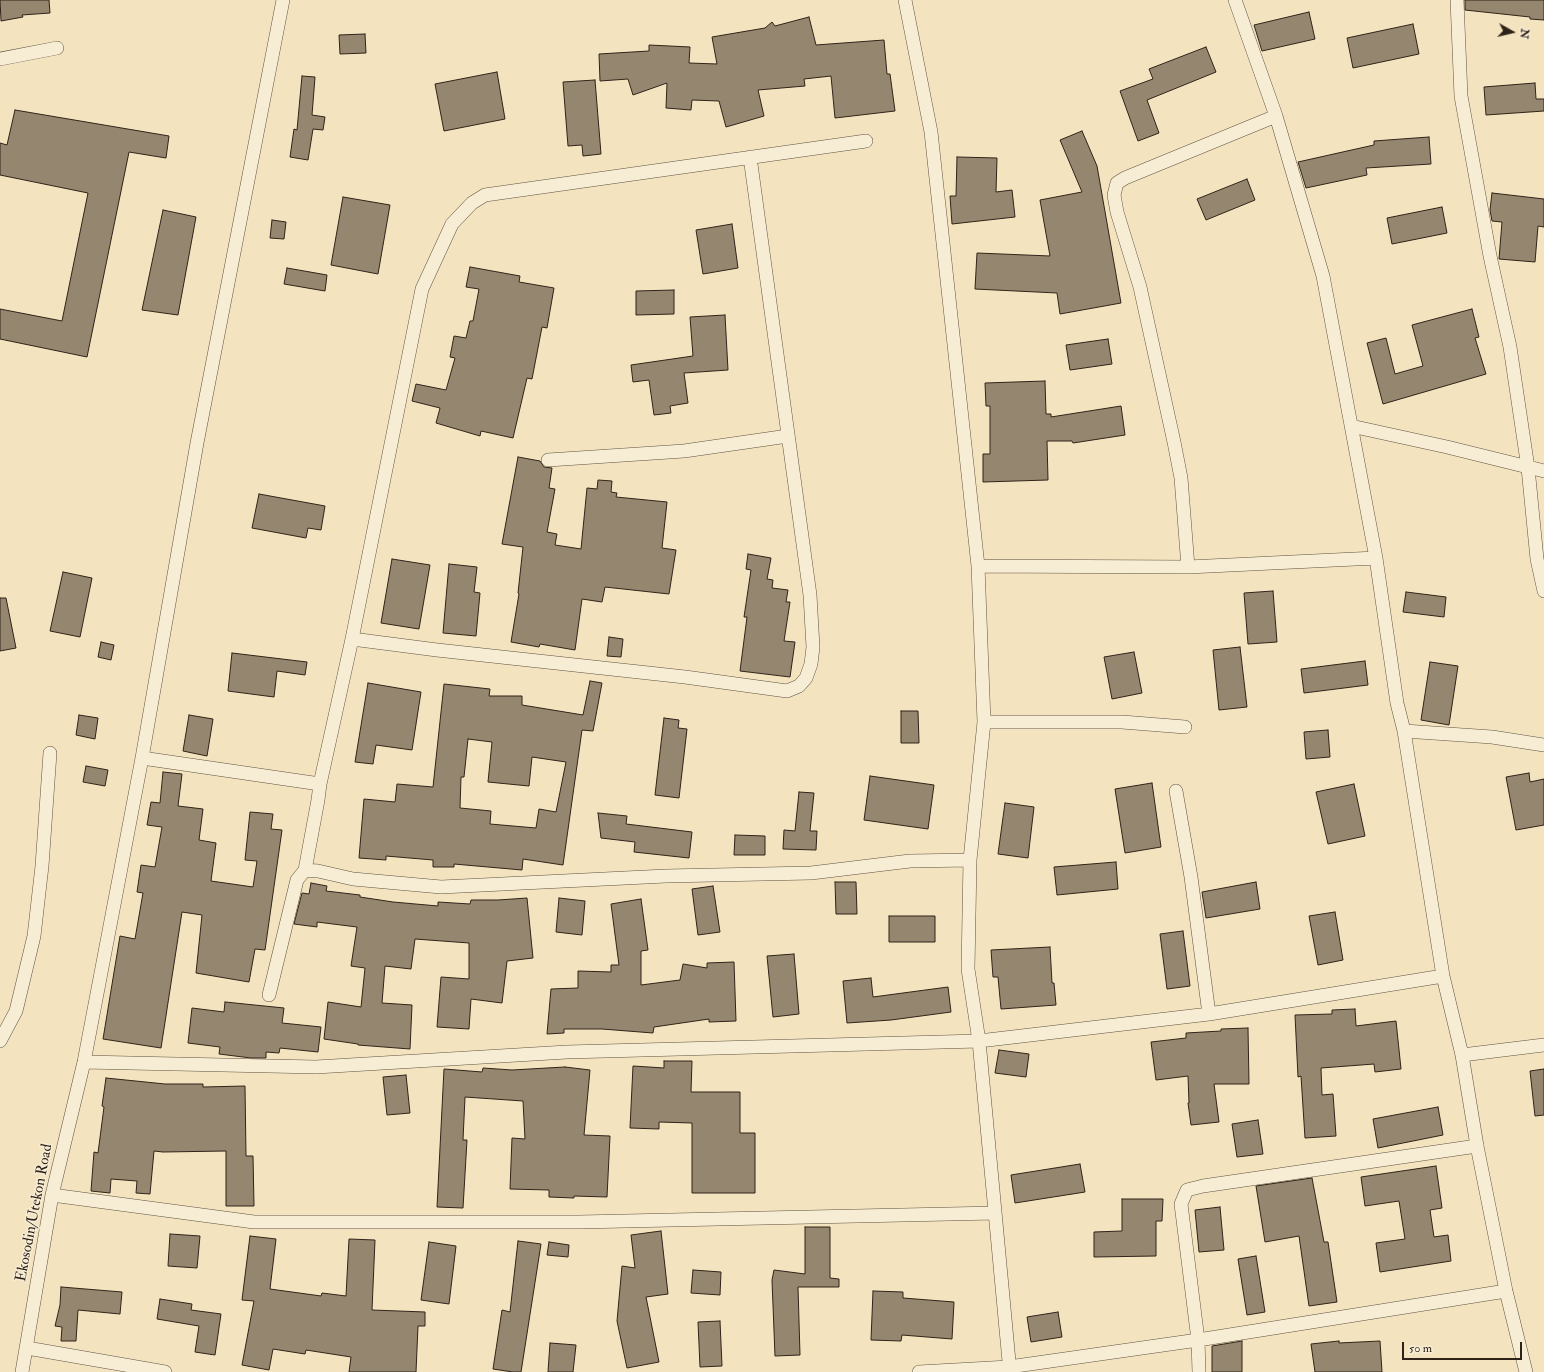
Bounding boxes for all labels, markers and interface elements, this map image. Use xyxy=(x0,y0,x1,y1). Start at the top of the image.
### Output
north arrow xyxy=(1492,12,1532,52)
text: N xyxy=(1517,28,1532,40)
street label: Ekosodin/Utekon Road xyxy=(13,1143,57,1283)
scale bar xyxy=(1404,1334,1524,1360)
text: 50 m xyxy=(1409,1341,1432,1356)

